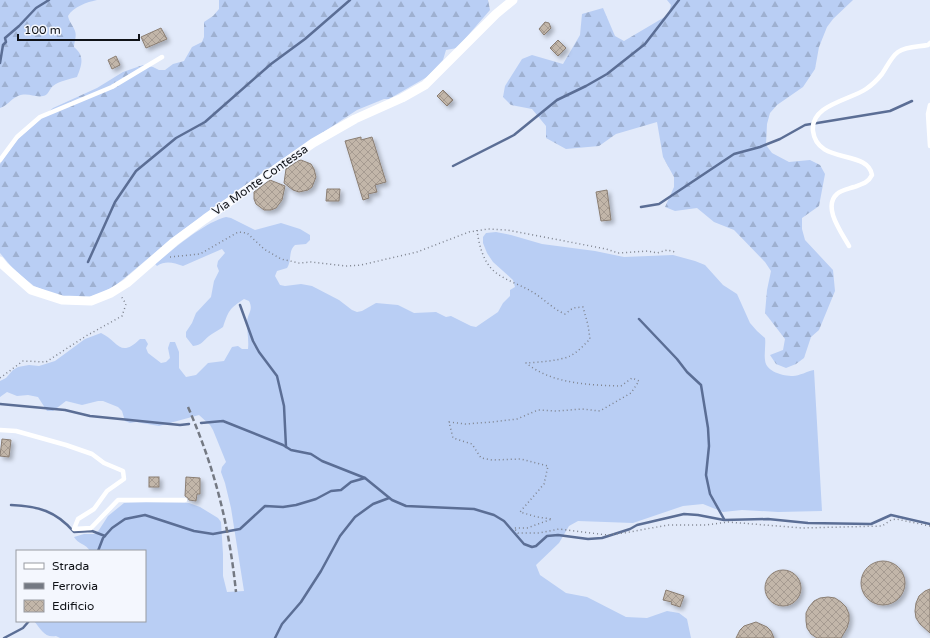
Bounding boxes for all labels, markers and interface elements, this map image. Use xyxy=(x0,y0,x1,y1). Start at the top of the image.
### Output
scale bar xyxy=(18,16,139,42)
text: 100 m xyxy=(24,23,61,37)
street label: Via Monte Contessa xyxy=(209,142,311,218)
legend xyxy=(16,550,146,622)
text: Strada xyxy=(52,559,89,573)
text: Ferrovia xyxy=(52,579,98,593)
text: Edificio xyxy=(52,599,94,613)

